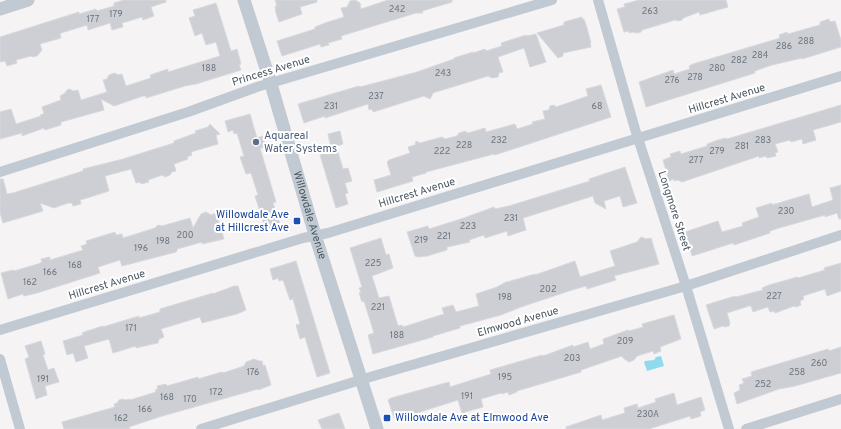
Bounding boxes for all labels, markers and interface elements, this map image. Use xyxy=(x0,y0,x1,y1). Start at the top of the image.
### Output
house number: 242 xyxy=(389,4,405,15)
house number: 263 xyxy=(642,6,658,17)
house number: 179 xyxy=(109,9,123,20)
house number: 177 xyxy=(86,14,100,25)
house number: 288 xyxy=(798,36,814,47)
house number: 286 xyxy=(776,41,792,52)
house number: 284 xyxy=(752,50,769,61)
street label: Princess Avenue xyxy=(230,52,312,90)
house number: 282 xyxy=(731,55,747,66)
house number: 188 xyxy=(202,63,216,74)
house number: 280 xyxy=(709,63,726,74)
house number: 243 xyxy=(435,68,451,79)
house number: 278 xyxy=(687,72,703,83)
house number: 276 xyxy=(664,75,680,86)
street label: Hillcrest Avenue xyxy=(687,81,767,117)
house number: 237 xyxy=(368,91,384,102)
house number: 231 xyxy=(324,101,338,112)
house number: 68 xyxy=(592,101,602,112)
place label: Aquareal Water Systems xyxy=(264,129,337,156)
house number: 232 xyxy=(491,135,507,146)
house number: 283 xyxy=(755,135,771,146)
marker: Aquareal Water Systems xyxy=(251,137,261,147)
house number: 228 xyxy=(456,140,472,151)
house number: 281 xyxy=(735,141,749,152)
house number: 222 xyxy=(434,146,450,157)
house number: 279 xyxy=(709,146,725,157)
house number: 277 xyxy=(688,155,704,166)
street label: Willowdale Avenue xyxy=(290,169,329,261)
street label: Longmore Street xyxy=(654,169,694,253)
street label: Hillcrest Avenue xyxy=(377,175,457,211)
house number: 230 xyxy=(778,206,795,217)
place label: Willowdale Ave at Hillcrest Ave xyxy=(215,208,289,235)
house number: 231 xyxy=(504,213,518,224)
marker: Willowdale Ave at Hillcrest Ave xyxy=(292,216,302,226)
house number: 223 xyxy=(460,221,476,232)
house number: 200 xyxy=(177,230,194,241)
house number: 221 xyxy=(437,231,451,242)
house number: 219 xyxy=(414,235,428,246)
house number: 198 xyxy=(156,236,170,247)
house number: 196 xyxy=(134,243,148,254)
house number: 225 xyxy=(365,258,381,269)
house number: 168 xyxy=(68,260,82,271)
house number: 166 xyxy=(43,267,57,278)
street label: Hillcrest Avenue xyxy=(67,267,147,303)
house number: 162 xyxy=(23,277,37,288)
house number: 202 xyxy=(540,284,556,295)
house number: 227 xyxy=(766,291,782,302)
house number: 198 xyxy=(498,292,512,303)
house number: 221 xyxy=(371,302,385,313)
street label: Elmwood Avenue xyxy=(476,304,560,340)
house number: 171 xyxy=(125,323,137,334)
house number: 188 xyxy=(390,330,404,341)
house number: 209 xyxy=(617,336,633,347)
house number: 203 xyxy=(564,353,580,364)
house number: 260 xyxy=(811,358,828,369)
house number: 176 xyxy=(247,367,259,378)
house number: 258 xyxy=(789,367,805,378)
house number: 195 xyxy=(498,372,512,383)
house number: 191 xyxy=(37,374,49,385)
house number: 252 xyxy=(755,379,771,390)
house number: 172 xyxy=(209,387,223,398)
house number: 191 xyxy=(461,391,473,402)
house number: 168 xyxy=(160,392,174,403)
house number: 170 xyxy=(183,394,197,405)
house number: 166 xyxy=(138,404,152,415)
house number: 230A xyxy=(637,409,659,420)
place label: Willowdale Ave at Elmwood Ave xyxy=(395,411,549,425)
house number: 162 xyxy=(114,413,128,424)
marker: Willowdale Ave at Elmwood Ave xyxy=(382,413,392,423)

